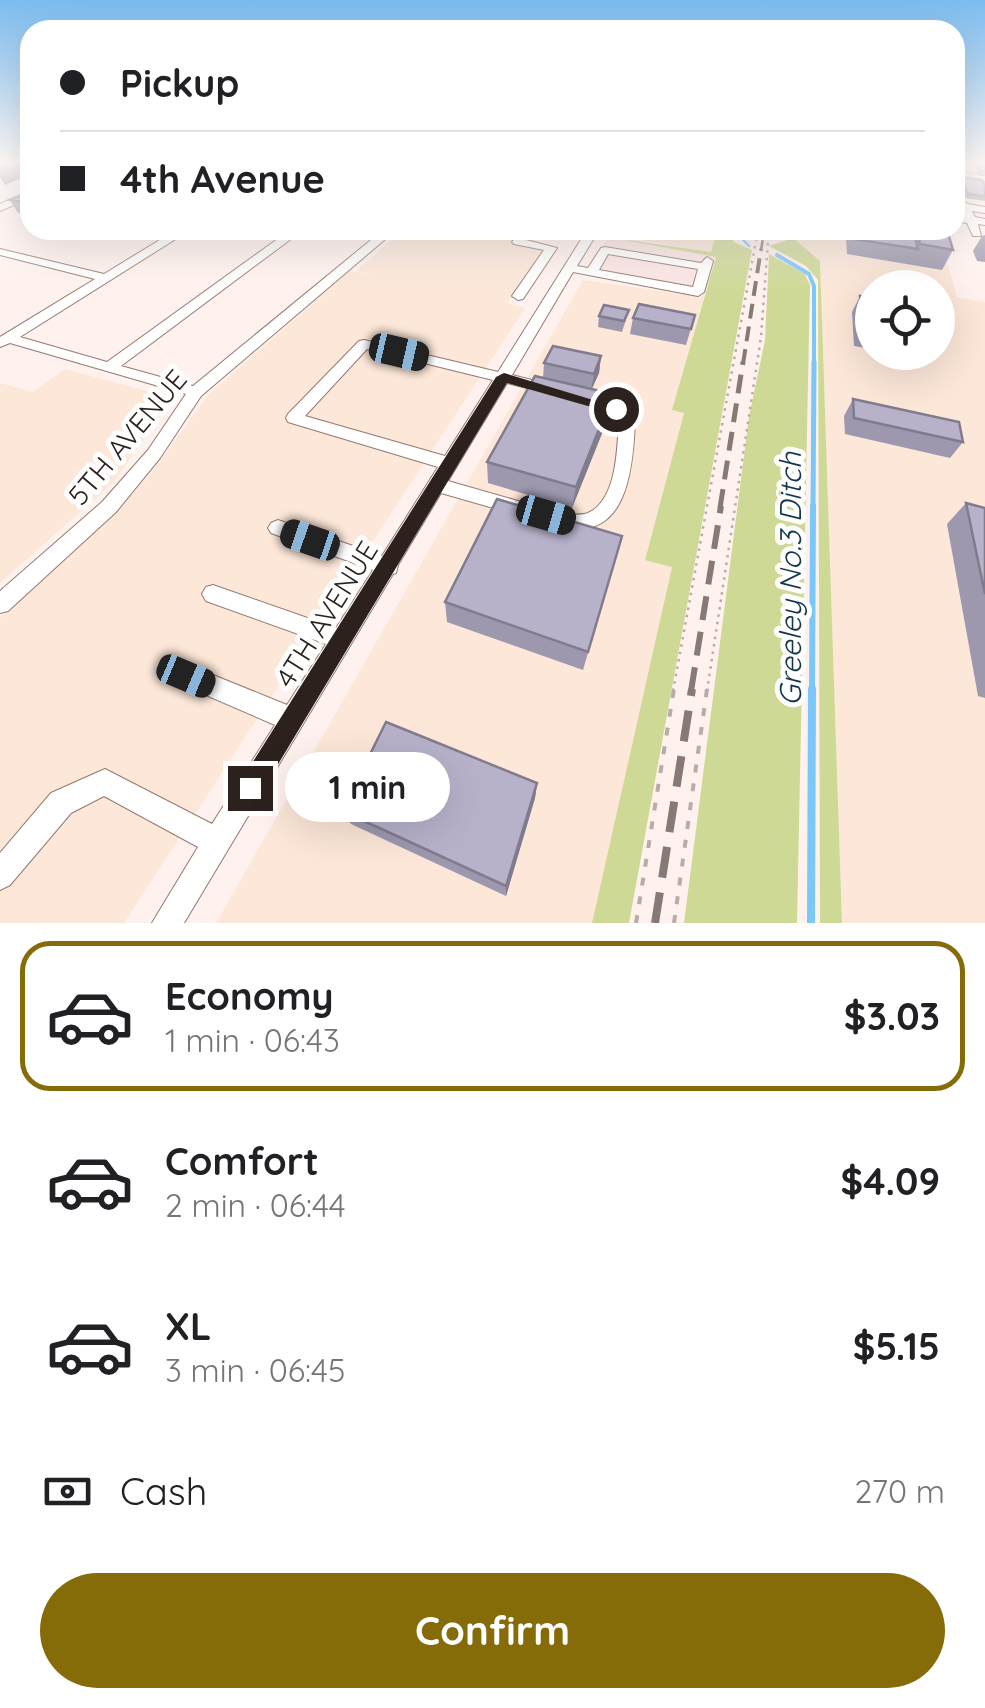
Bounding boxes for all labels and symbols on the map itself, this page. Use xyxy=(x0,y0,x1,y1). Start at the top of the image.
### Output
car xyxy=(366,331,432,373)
street label: 5TH AVENUE xyxy=(60,362,194,512)
route start xyxy=(594,387,639,432)
water label: Greeley No.3 Ditch xyxy=(771,451,809,706)
car xyxy=(513,492,579,538)
car xyxy=(277,516,343,564)
street label: 4TH AVENUE xyxy=(267,534,385,694)
car xyxy=(153,650,219,702)
callout: 1 min xyxy=(285,753,450,823)
route end xyxy=(228,766,273,811)

